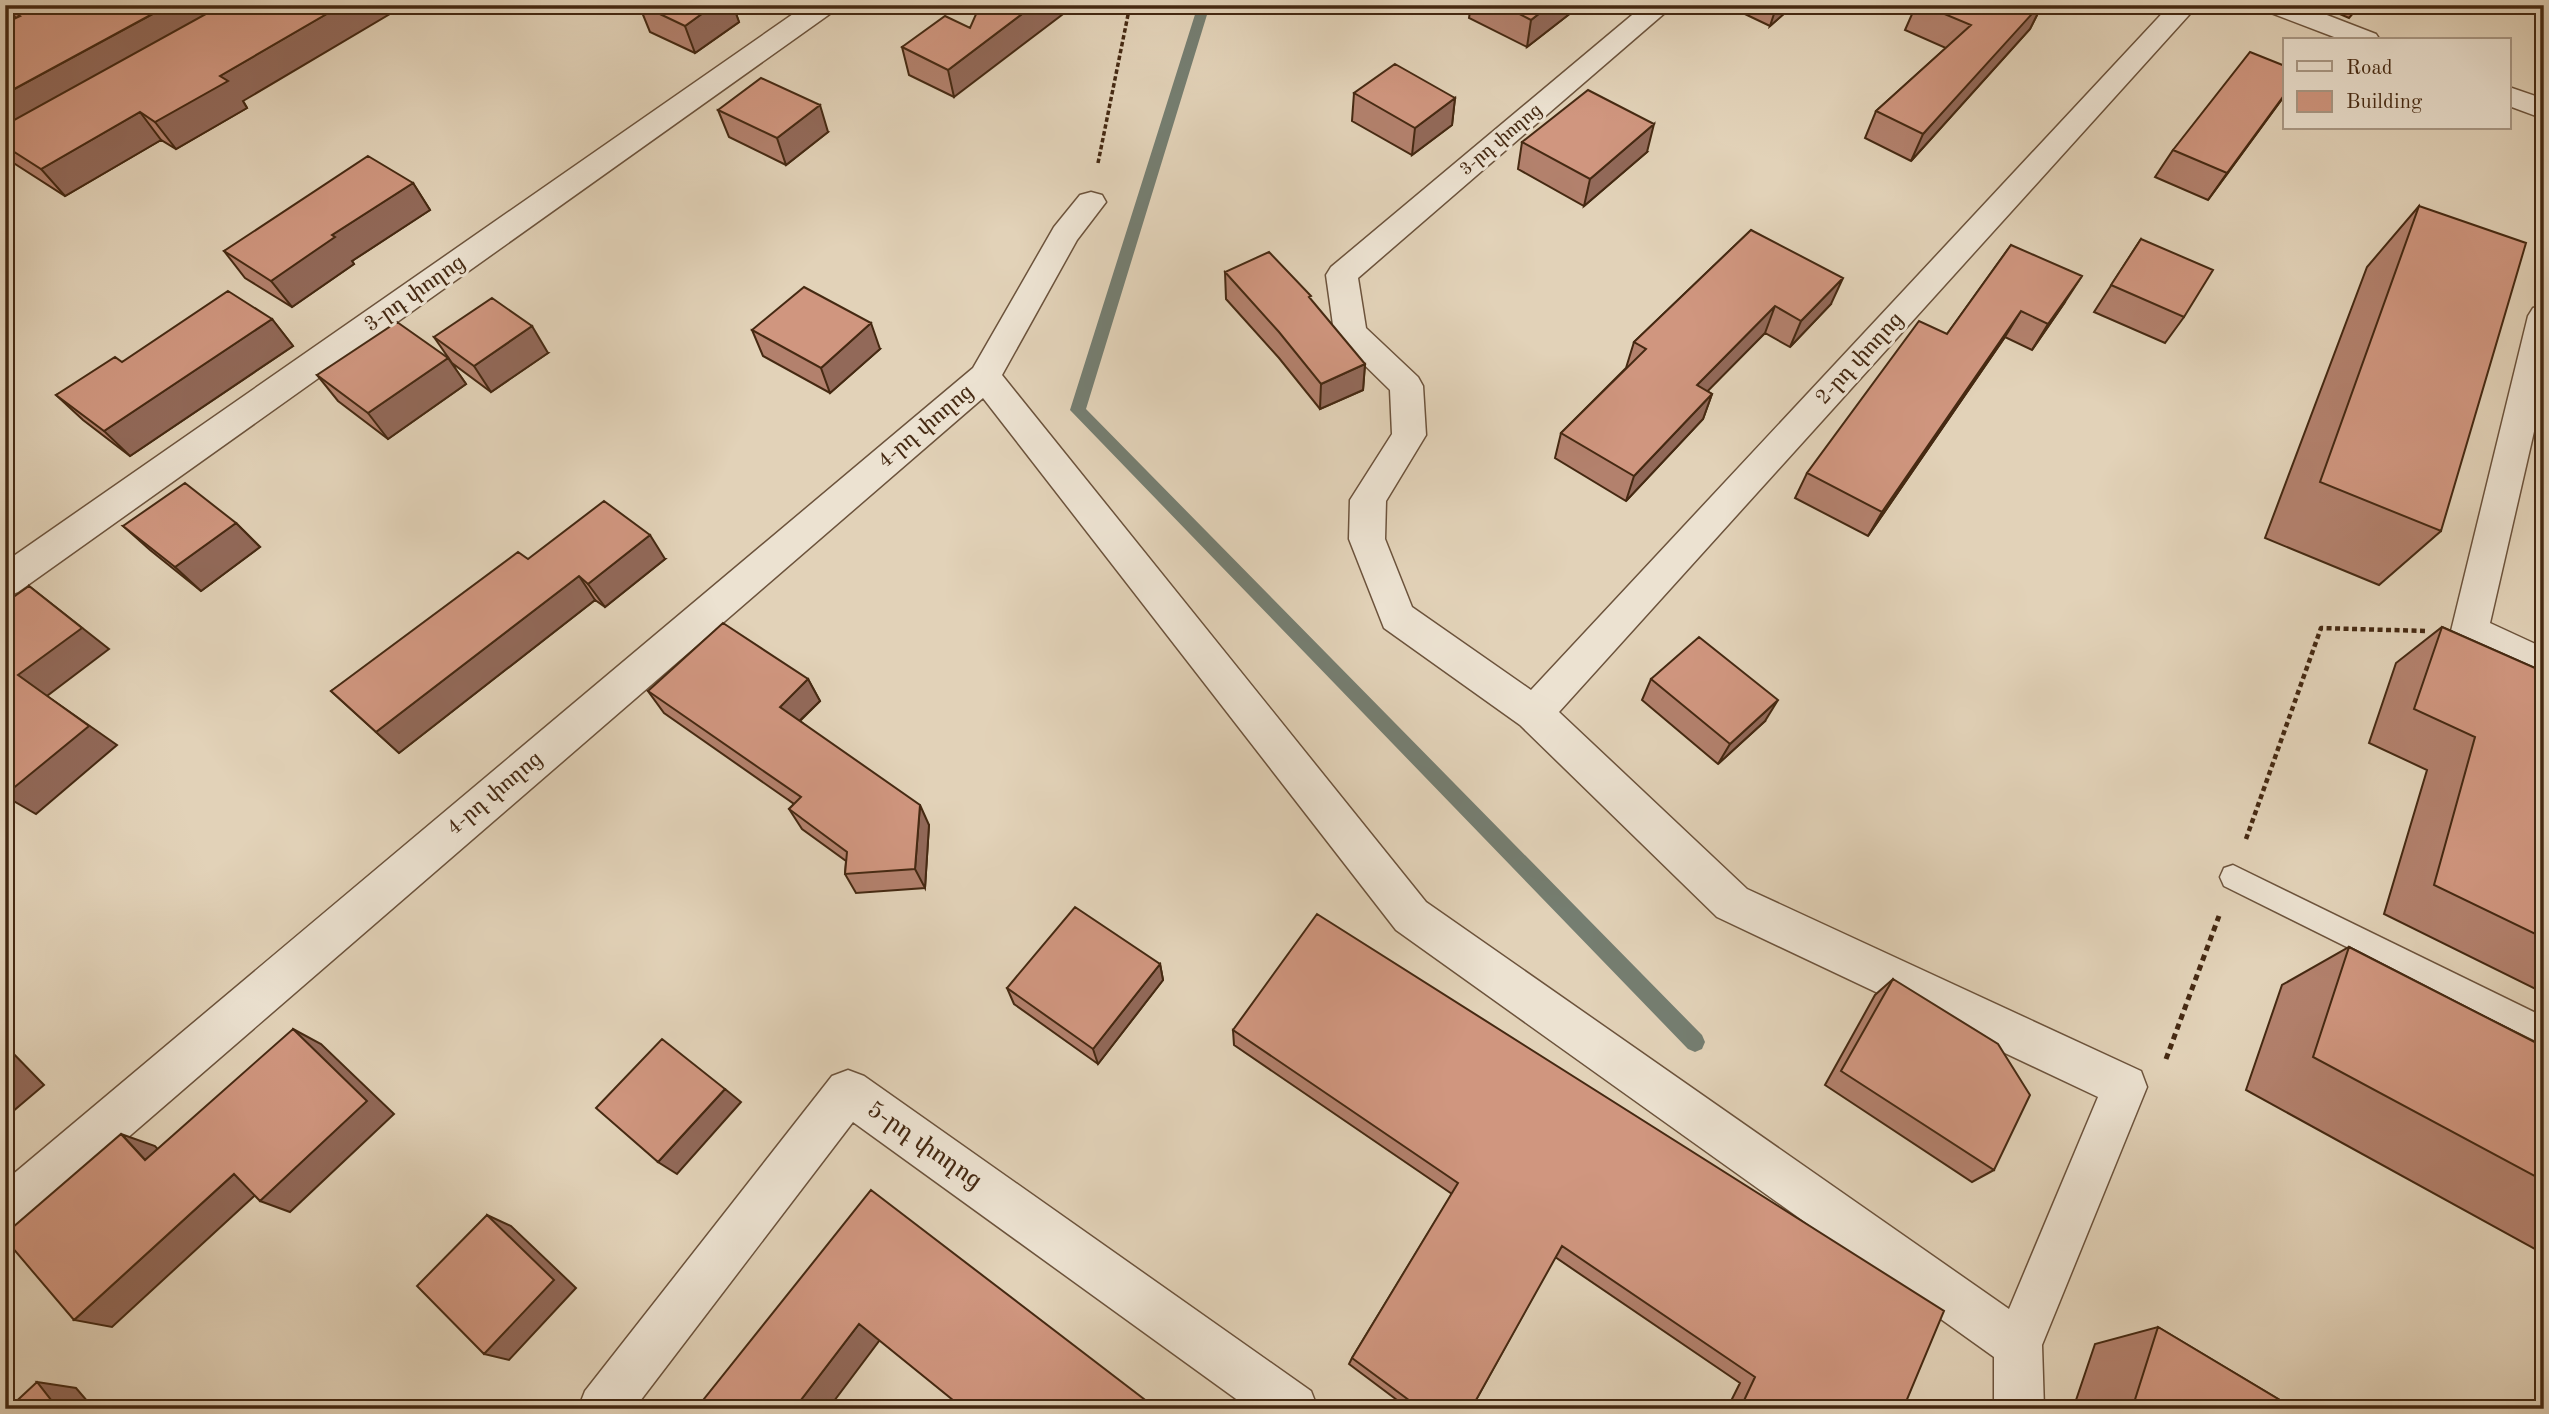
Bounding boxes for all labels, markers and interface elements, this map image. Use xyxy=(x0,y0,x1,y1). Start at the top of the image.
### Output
legend xyxy=(2283,38,2510,130)
text: Road xyxy=(2346,58,2393,79)
text: Building xyxy=(2346,92,2423,113)
street label: 3-րդ փողոց xyxy=(1457,101,1546,180)
street label: 3-րդ փողոց xyxy=(360,251,470,337)
street label: 2-րդ փողոց xyxy=(1812,308,1908,410)
street label: 4-րդ փողոց xyxy=(874,381,978,473)
street label: 4-րդ փողոց xyxy=(443,748,547,840)
street label: 5-րդ փողոց xyxy=(862,1098,986,1194)

